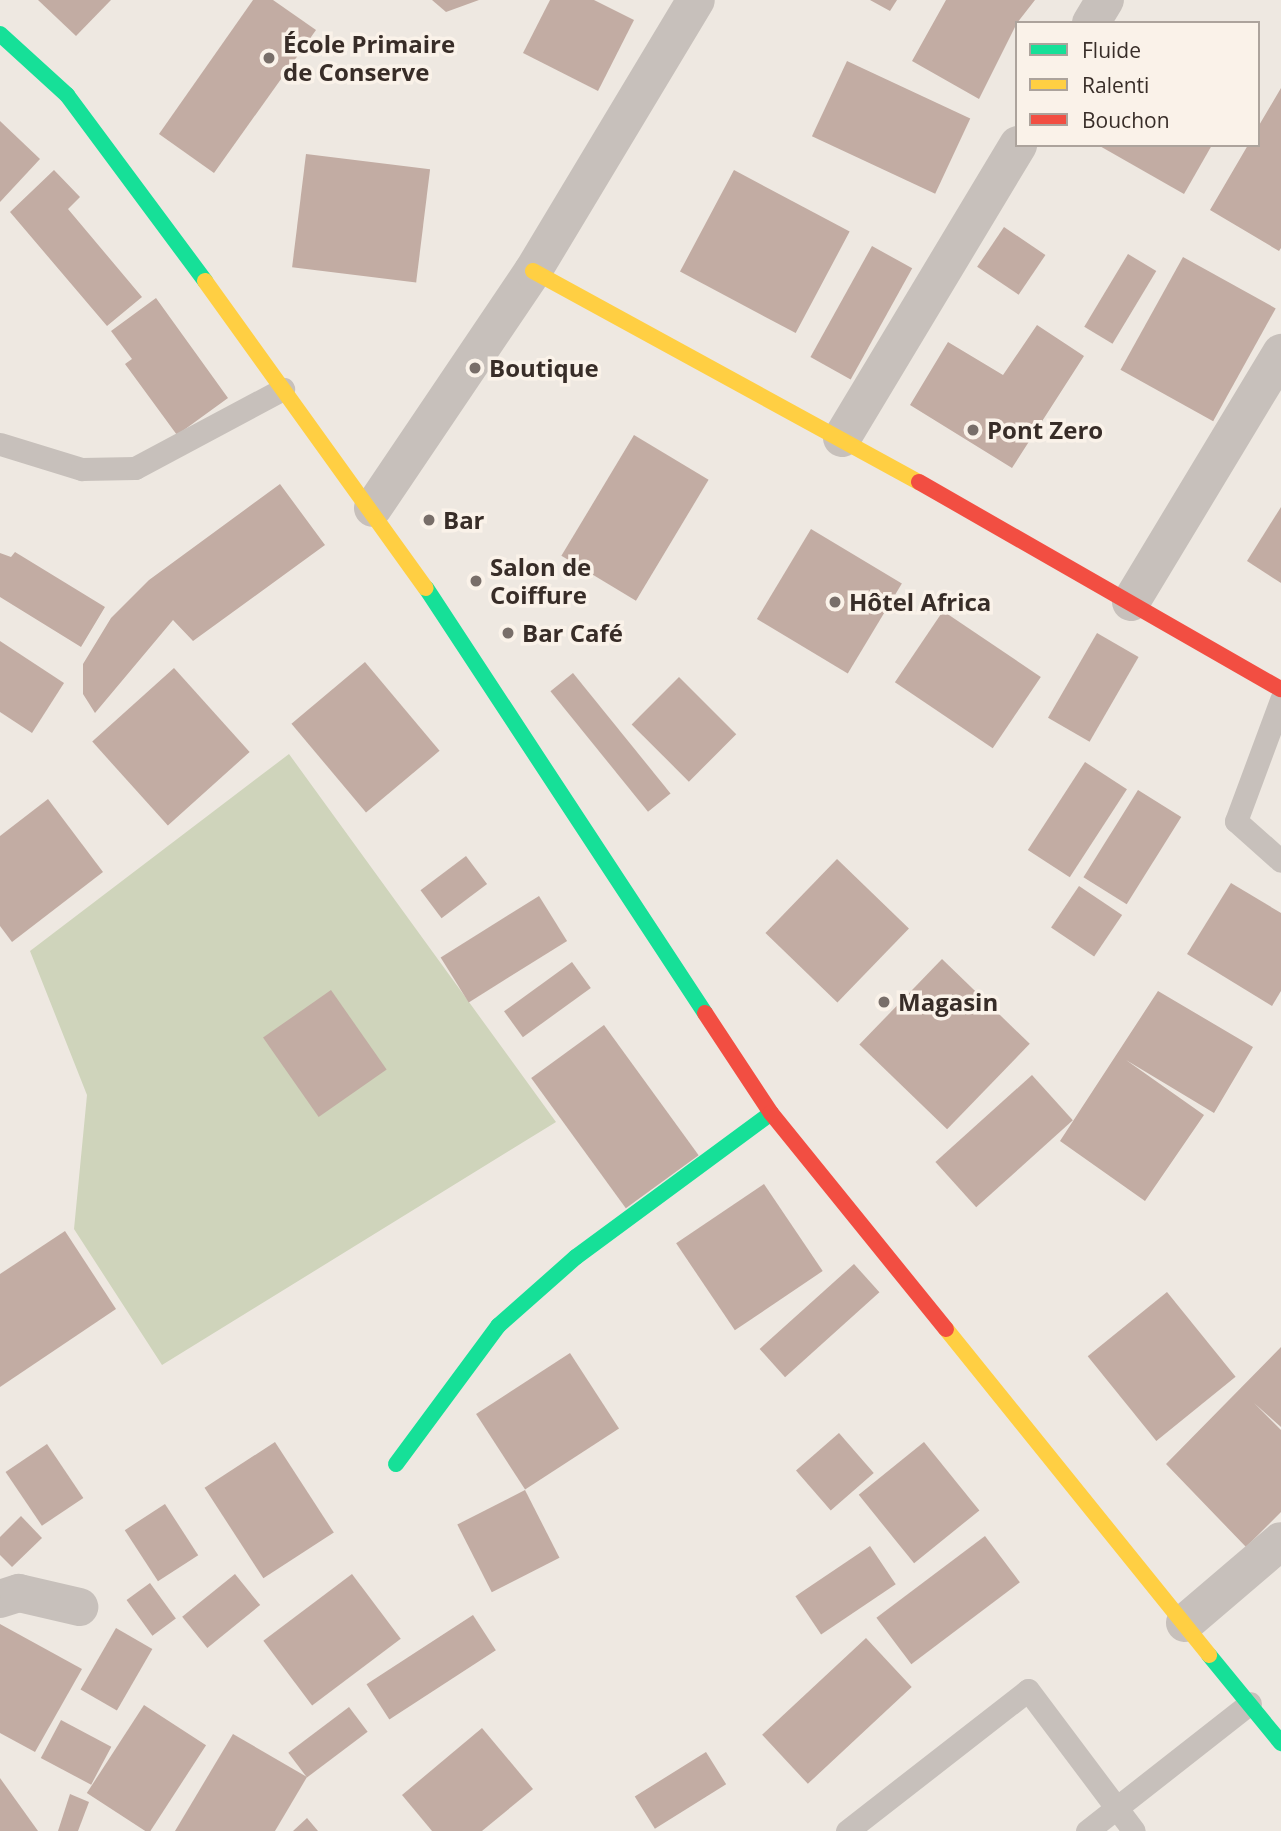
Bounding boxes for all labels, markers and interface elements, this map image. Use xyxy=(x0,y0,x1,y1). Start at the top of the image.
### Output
legend xyxy=(1015,21,1260,147)
place label: École Primaire de Conserve xyxy=(283,30,455,86)
text: Fluide xyxy=(1082,36,1141,64)
marker: École Primaire de Conserve xyxy=(261,50,277,66)
text: Ralenti xyxy=(1082,71,1149,99)
text: Bouchon xyxy=(1082,106,1170,134)
place label: Boutique xyxy=(489,354,599,382)
marker: Boutique xyxy=(467,360,483,376)
place label: Pont Zero xyxy=(987,416,1103,444)
marker: Pont Zero xyxy=(965,422,981,438)
place label: Bar xyxy=(443,506,485,534)
marker: Bar xyxy=(421,512,437,528)
place label: Salon de Coiffure xyxy=(490,553,591,609)
marker: Salon de Coiffure xyxy=(468,573,484,589)
place label: Hôtel Africa xyxy=(849,588,991,616)
marker: Hôtel Africa xyxy=(827,594,843,610)
place label: Bar Café xyxy=(522,619,623,647)
marker: Bar Café xyxy=(500,625,516,641)
place label: Magasin xyxy=(898,988,998,1016)
marker: Magasin xyxy=(876,994,892,1010)

